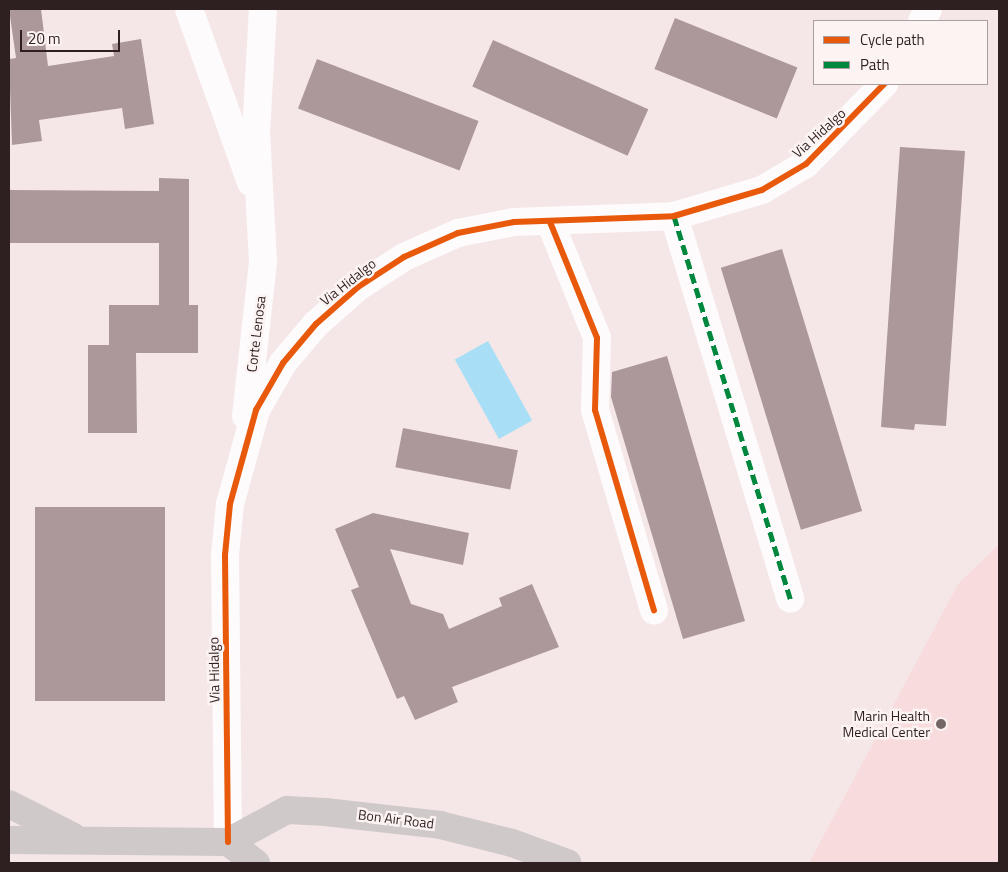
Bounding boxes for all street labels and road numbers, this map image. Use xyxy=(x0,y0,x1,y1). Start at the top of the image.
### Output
street label: Via Hidalgo xyxy=(789,105,849,161)
street label: Via Hidalgo xyxy=(317,255,379,309)
street label: Corte Lenosa xyxy=(243,295,269,373)
street label: Via Hidalgo xyxy=(205,637,223,703)
street label: Bon Air Road xyxy=(357,806,435,832)

